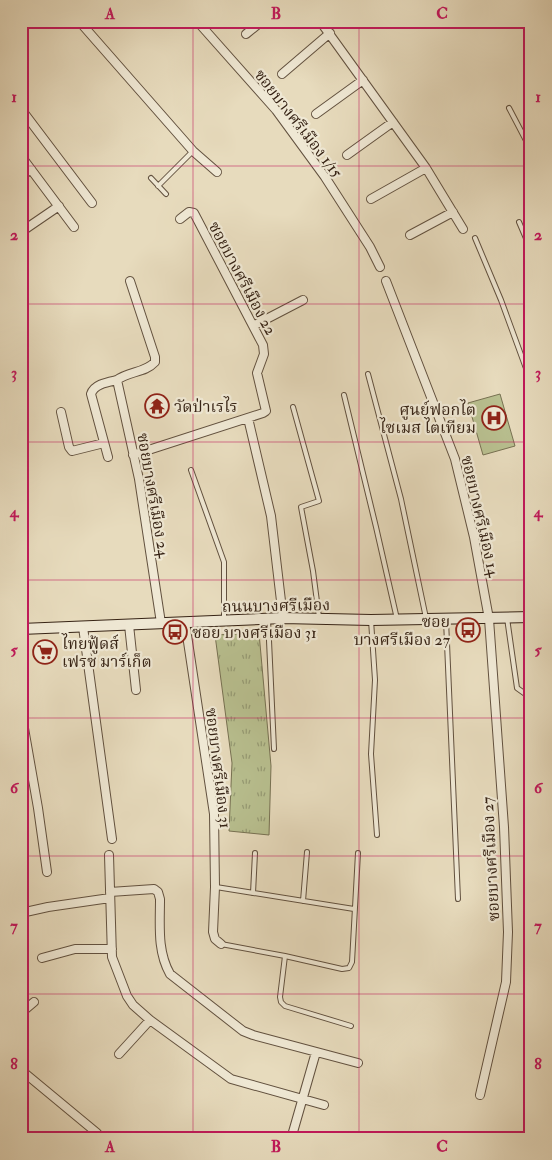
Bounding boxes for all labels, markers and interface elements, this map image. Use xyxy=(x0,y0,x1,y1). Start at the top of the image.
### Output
text: A xyxy=(104,4,116,24)
text: B xyxy=(271,4,281,24)
text: C xyxy=(436,4,448,24)
street label: ซอยบางศรีเมือง 1/15 xyxy=(250,65,347,182)
text: 1 xyxy=(11,87,17,107)
text: 1 xyxy=(535,87,541,107)
street label: ซอยบางศรีเมือง 22 xyxy=(204,218,280,339)
text: 2 xyxy=(10,225,18,245)
text: 2 xyxy=(534,225,542,245)
text: 3 xyxy=(11,363,17,383)
text: 3 xyxy=(535,363,541,383)
temple icon: วัดป่าเรไร xyxy=(144,393,170,419)
place label: วัดป่าเรไร xyxy=(174,396,237,417)
place label: ศูนย์ฟอกไต ไซเมส ไตเทียม xyxy=(379,399,476,438)
hospital icon: ศูนย์ฟอกไต ไซเมส ไตเทียม xyxy=(481,405,507,431)
street label: ซอยบางศรีเมือง 24 xyxy=(132,431,174,560)
street label: ซอยบางศรีเมือง 14 xyxy=(456,454,504,580)
text: 4 xyxy=(9,502,20,522)
text: 4 xyxy=(533,502,544,522)
street label: ถนนบางศรีเมือง xyxy=(222,595,330,617)
place label: ซอย บางศรีเมือง 27 xyxy=(354,612,451,650)
bus stop icon: ซอย บางศรีเมือง 27 xyxy=(455,617,481,643)
bus stop icon: ซอย บางศรีเมือง 31 xyxy=(162,619,188,645)
place label: ซอย บางศรีเมือง 31 xyxy=(192,623,317,643)
place label: ไทยฟู้ดส์ เฟรซ มาร์เก็ต xyxy=(61,633,152,672)
supermarket icon: ไทยฟู้ดส์ เฟรซ มาร์เก็ต xyxy=(32,639,58,665)
text: 5 xyxy=(10,640,18,660)
text: 5 xyxy=(534,640,542,660)
street label: ซอยบางศรีเมือง 31 xyxy=(201,707,235,830)
text: 6 xyxy=(10,778,20,798)
text: 6 xyxy=(534,778,544,798)
street label: ซอยบางศรีเมือง 27 xyxy=(478,795,504,922)
text: 7 xyxy=(10,916,18,936)
text: 7 xyxy=(534,916,542,936)
text: 8 xyxy=(10,1054,18,1074)
text: 8 xyxy=(534,1054,542,1074)
text: A xyxy=(104,1137,116,1157)
text: B xyxy=(271,1137,281,1157)
text: C xyxy=(436,1137,448,1157)

